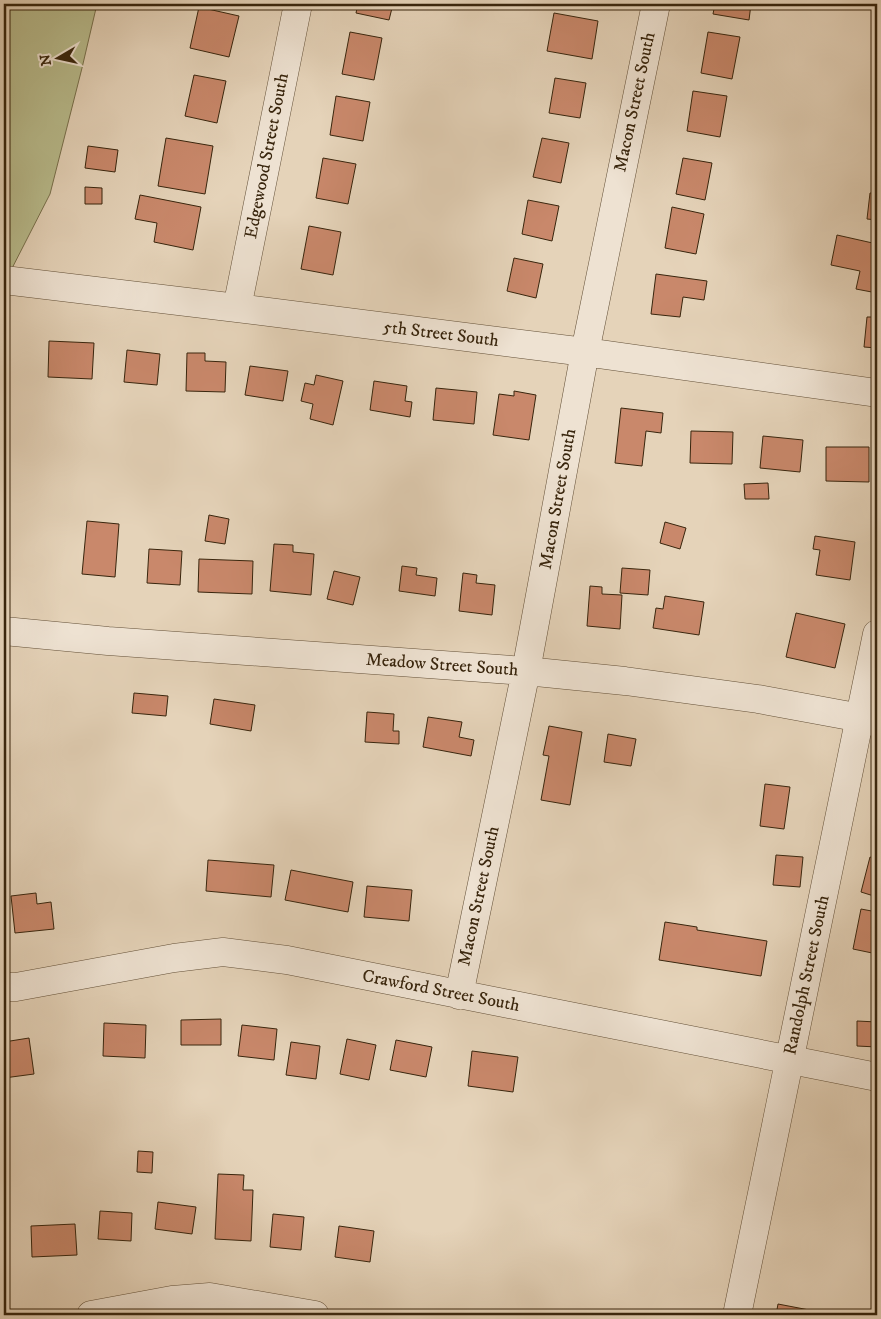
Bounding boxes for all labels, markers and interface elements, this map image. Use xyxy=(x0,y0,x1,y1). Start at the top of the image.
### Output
street label: Macon Street South xyxy=(609,30,661,174)
north arrow xyxy=(32,32,82,82)
text: N xyxy=(36,52,56,67)
street label: Edgewood Street South xyxy=(240,71,294,241)
street label: 5th Street South xyxy=(382,316,501,352)
street label: Macon Street South xyxy=(535,426,581,571)
street label: Meadow Street South xyxy=(365,649,520,681)
street label: Macon Street South xyxy=(453,824,505,968)
street label: Randolph Street South xyxy=(779,893,835,1057)
street label: Crawford Street South xyxy=(360,965,522,1017)

